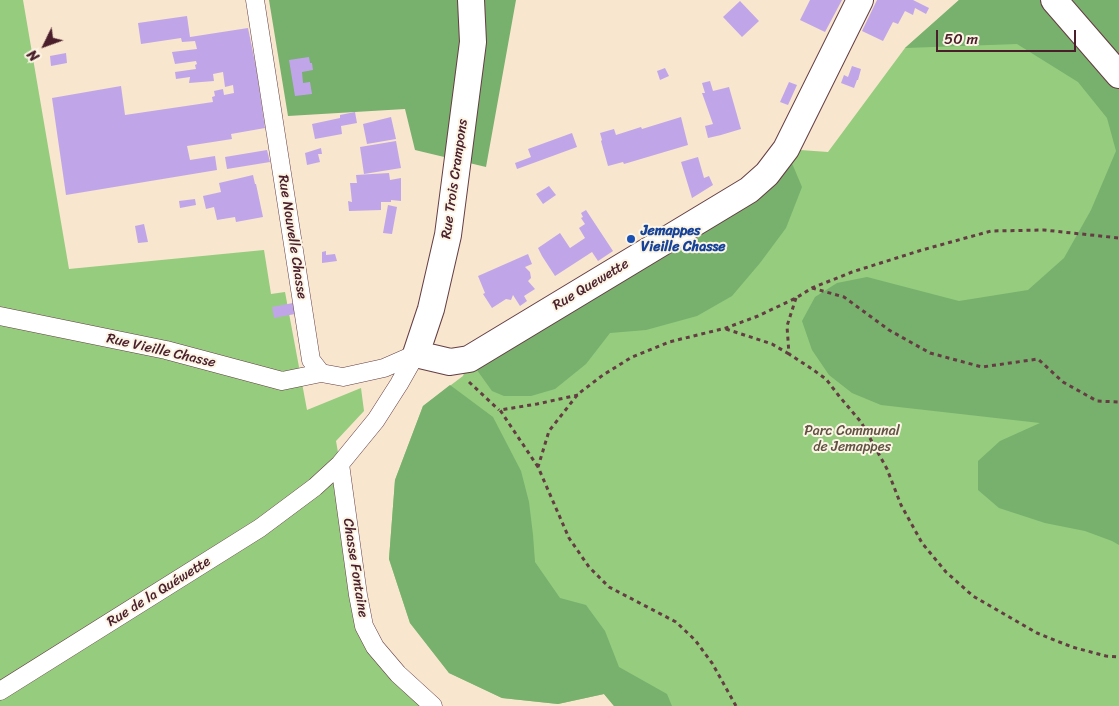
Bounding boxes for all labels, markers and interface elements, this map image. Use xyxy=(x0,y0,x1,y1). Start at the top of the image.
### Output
north arrow xyxy=(20,20,70,70)
scale bar xyxy=(939,20,1079,52)
text: 50 m xyxy=(944,26,978,52)
text: N xyxy=(21,43,46,67)
street label: Rue Trois Crampons xyxy=(438,118,472,240)
street label: Rue Nouvelle Chasse xyxy=(274,174,310,300)
place label: Jemappes Vieille Chasse xyxy=(641,223,726,256)
marker: Jemappes Vieille Chasse xyxy=(625,233,637,245)
street label: Rue Quewette xyxy=(550,256,632,314)
street label: Rue Vieille Chasse xyxy=(105,330,217,372)
park label: Parc Communal de Jemappes xyxy=(804,423,900,456)
street label: Chasse Fontaine xyxy=(339,517,371,619)
street label: Rue de la Quéwette xyxy=(104,553,214,631)

